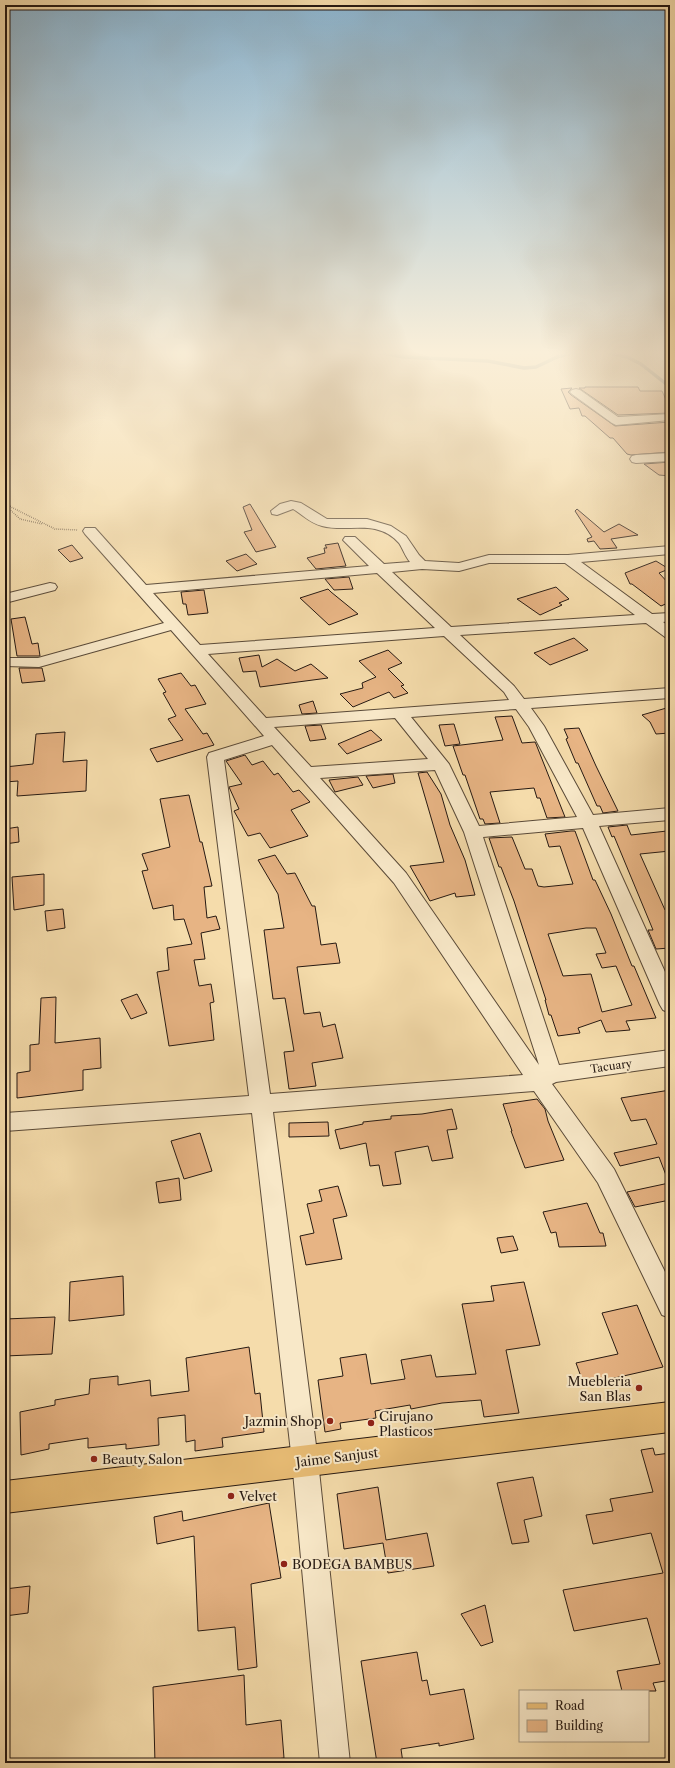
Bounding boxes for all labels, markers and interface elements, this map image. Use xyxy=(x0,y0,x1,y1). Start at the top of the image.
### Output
street label: Tacuary xyxy=(589,1056,634,1076)
place label: Muebleria San Blas xyxy=(568,1373,631,1404)
marker: Muebleria San Blas xyxy=(634,1383,644,1393)
place label: Cirujano Plasticos xyxy=(379,1408,433,1439)
place label: Jazmin Shop xyxy=(242,1413,322,1429)
marker: Jazmin Shop xyxy=(325,1416,335,1426)
marker: Cirujano Plasticos xyxy=(366,1418,376,1428)
street label: Jaime Sanjust xyxy=(293,1444,379,1470)
place label: Beauty Salon xyxy=(102,1451,183,1467)
marker: Beauty Salon xyxy=(89,1454,99,1464)
place label: Velvet xyxy=(238,1488,277,1504)
marker: Velvet xyxy=(226,1491,236,1501)
place label: BODEGA BAMBUS xyxy=(292,1556,413,1572)
marker: BODEGA BAMBUS xyxy=(279,1559,289,1569)
legend xyxy=(519,1690,649,1742)
text: Road xyxy=(555,1698,585,1713)
text: Building xyxy=(555,1718,603,1733)

